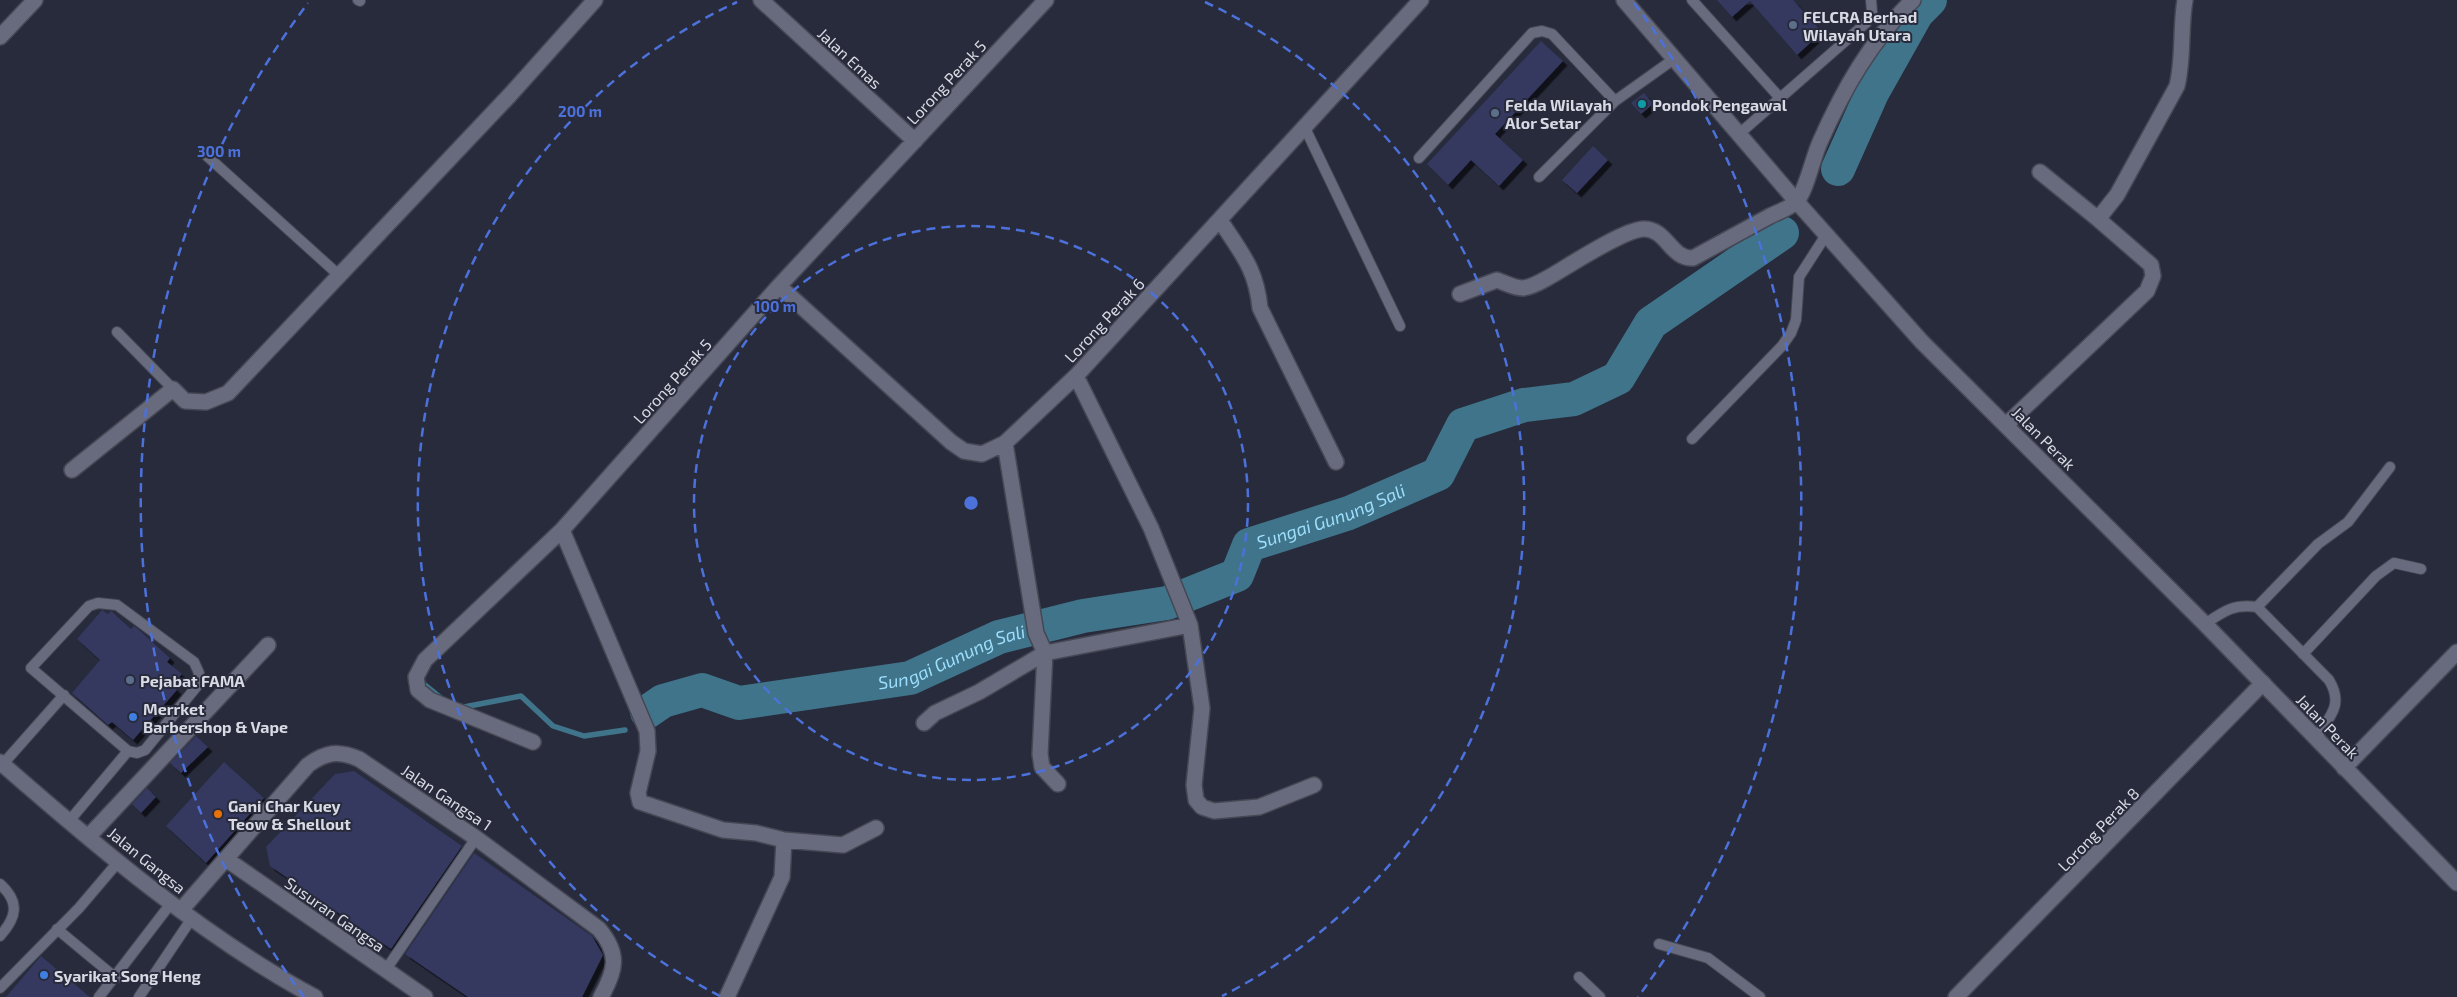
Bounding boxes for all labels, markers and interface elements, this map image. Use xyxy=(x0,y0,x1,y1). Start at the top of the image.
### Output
place label: FELCRA Berhad Wilayah Utara xyxy=(1803,7,1917,45)
marker: FELCRA Berhad Wilayah Utara xyxy=(1787,19,1799,31)
street label: Jalan Emas xyxy=(814,24,886,92)
street label: Lorong Perak 5 xyxy=(902,36,990,128)
place label: Felda Wilayah Alor Setar xyxy=(1505,95,1612,132)
place label: Pondok Pengawal xyxy=(1652,95,1788,114)
marker: Pondok Pengawal xyxy=(1636,98,1648,110)
text: 200 m xyxy=(558,102,602,120)
marker: Felda Wilayah Alor Setar xyxy=(1489,107,1501,119)
text: 300 m xyxy=(197,142,241,160)
street label: Lorong Perak 6 xyxy=(1060,274,1148,366)
text: 100 m xyxy=(754,297,796,315)
street label: Lorong Perak 5 xyxy=(629,335,715,427)
street label: Jalan Perak xyxy=(2008,402,2080,474)
water label: Sungai Gunung Sali xyxy=(1254,479,1409,553)
centre of rings xyxy=(962,494,980,512)
water label: Sungai Gunung Sali xyxy=(876,620,1028,694)
place label: Pejabat FAMA xyxy=(140,671,245,690)
marker: Pejabat FAMA xyxy=(124,674,136,686)
street label: Jalan Perak xyxy=(2293,690,2363,762)
place label: Merrket Barbershop & Vape xyxy=(143,699,288,736)
marker: Merrket Barbershop & Vape xyxy=(127,711,139,723)
street label: Jalan Gangsa 1 xyxy=(398,760,496,834)
street label: Lorong Perak 8 xyxy=(2053,783,2143,875)
place label: Gani Char Kuey Teow & Shellout xyxy=(228,796,351,833)
marker: Gani Char Kuey Teow & Shellout xyxy=(212,808,224,820)
street label: Jalan Gangsa xyxy=(104,823,190,897)
street label: Susuran Gangsa xyxy=(281,873,389,955)
place label: Syarikat Song Heng xyxy=(54,966,202,986)
marker: Syarikat Song Heng xyxy=(38,969,50,981)

